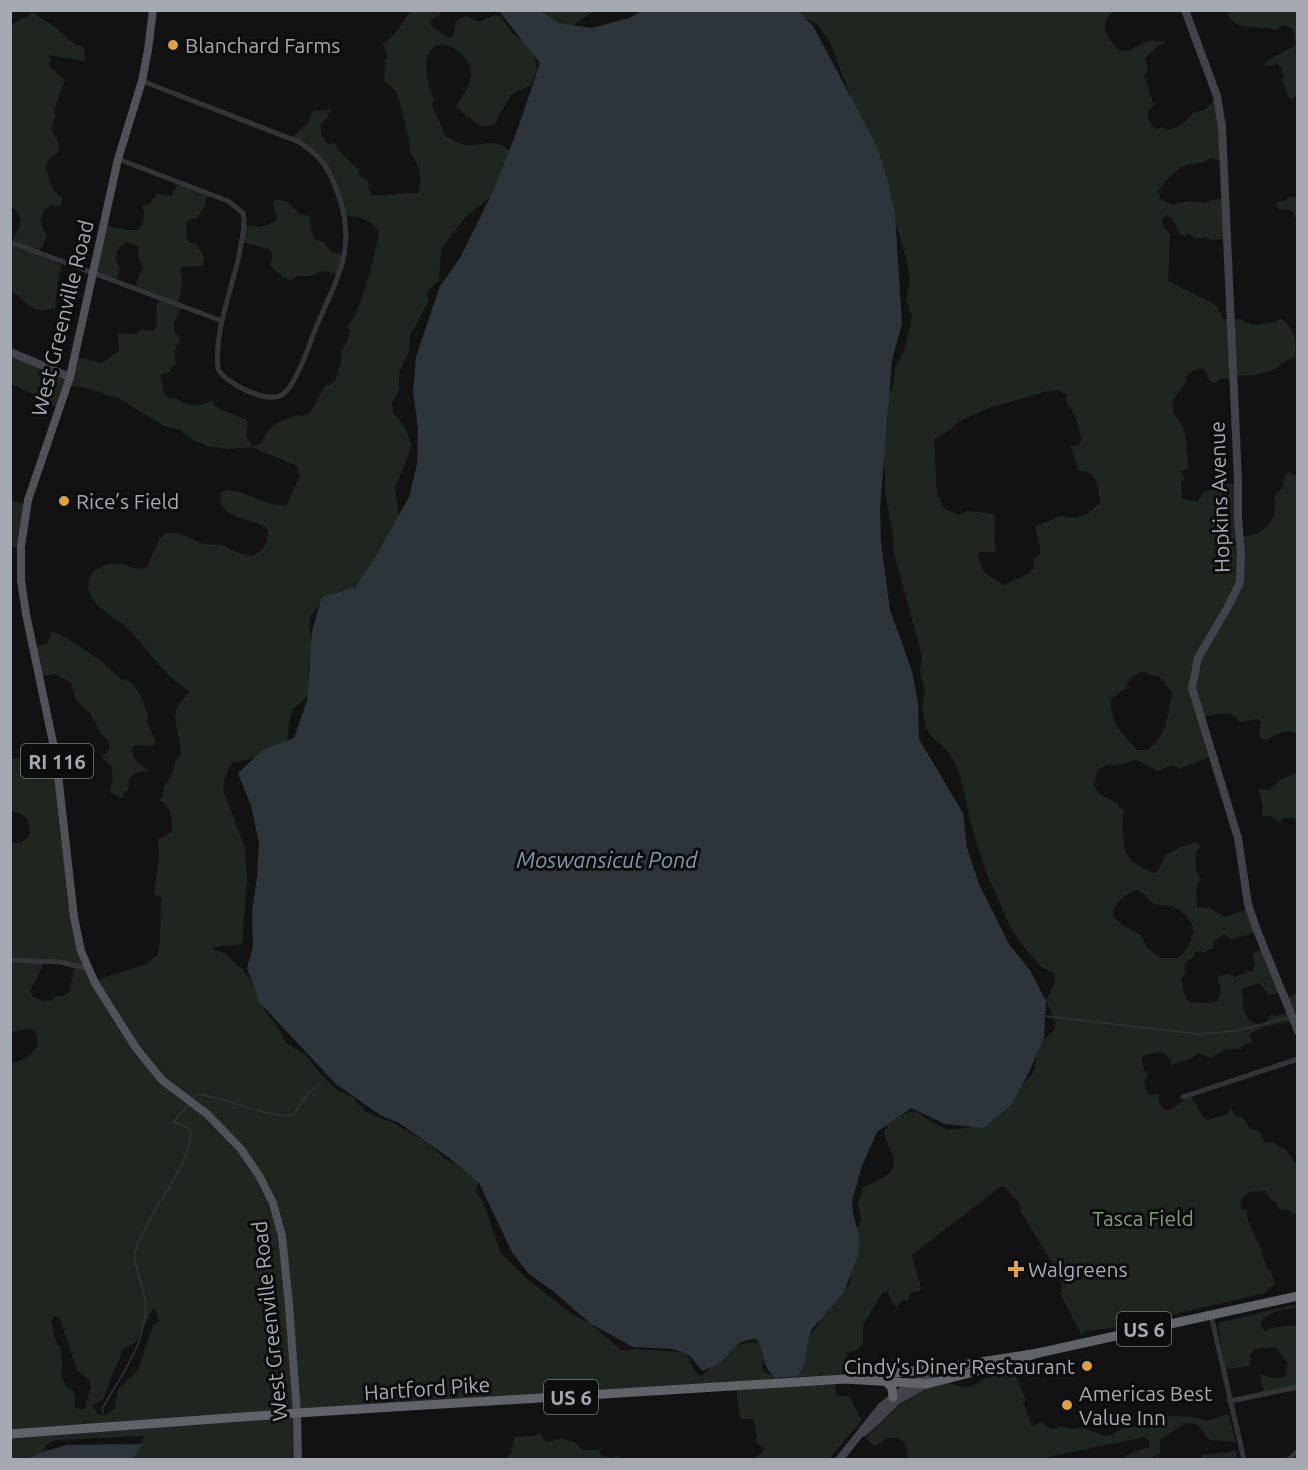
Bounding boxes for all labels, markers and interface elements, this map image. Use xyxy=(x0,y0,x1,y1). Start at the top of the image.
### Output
place label: Blanchard Farms xyxy=(185,33,340,57)
marker: Blanchard Farms xyxy=(166,38,180,52)
street label: West Greenville Road xyxy=(26,218,98,418)
street label: Hopkins Avenue xyxy=(1204,421,1234,573)
place label: Rice’s Field xyxy=(76,489,179,513)
marker: Rice’s Field xyxy=(57,494,71,508)
road number: RI 116 xyxy=(21,744,93,778)
water label: Moswansicut Pond xyxy=(517,847,698,872)
park label: Tasca Field xyxy=(1092,1206,1194,1230)
street label: West Greenville Road xyxy=(247,1220,291,1422)
place label: Walgreens xyxy=(1028,1257,1128,1281)
marker: Walgreens xyxy=(1009,1262,1023,1276)
road number: US 6 xyxy=(1117,1312,1171,1346)
place label: Cindy's Diner Restaurant xyxy=(844,1354,1075,1378)
marker: Cindy's Diner Restaurant xyxy=(1080,1359,1094,1373)
street label: Hartford Pike xyxy=(363,1372,491,1404)
road number: US 6 xyxy=(544,1380,598,1414)
place label: Americas Best Value Inn xyxy=(1079,1381,1212,1429)
marker: Americas Best Value Inn xyxy=(1060,1398,1074,1412)

